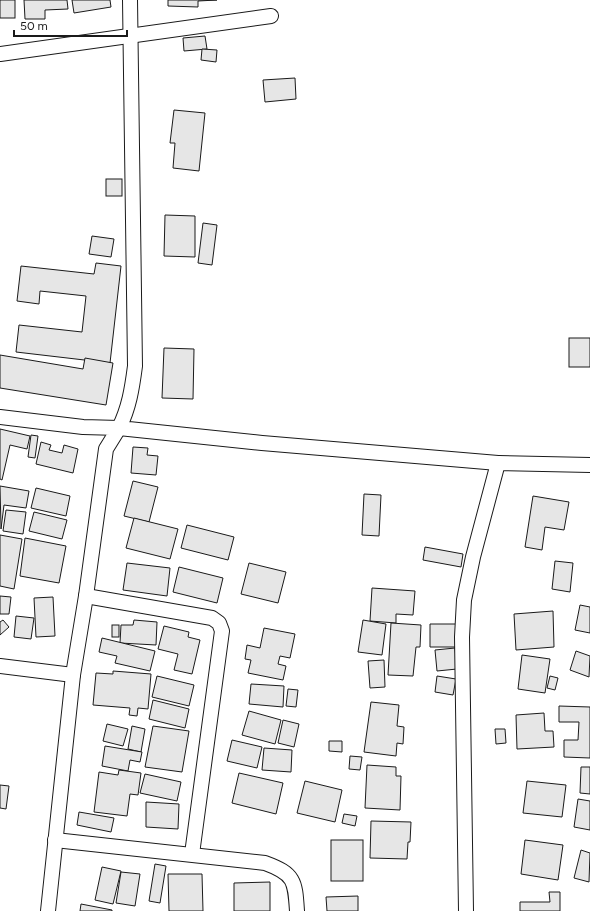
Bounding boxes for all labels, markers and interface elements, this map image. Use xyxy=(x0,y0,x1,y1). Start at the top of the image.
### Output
scale bar xyxy=(14,12,127,38)
text: 50 m xyxy=(20,19,48,33)

